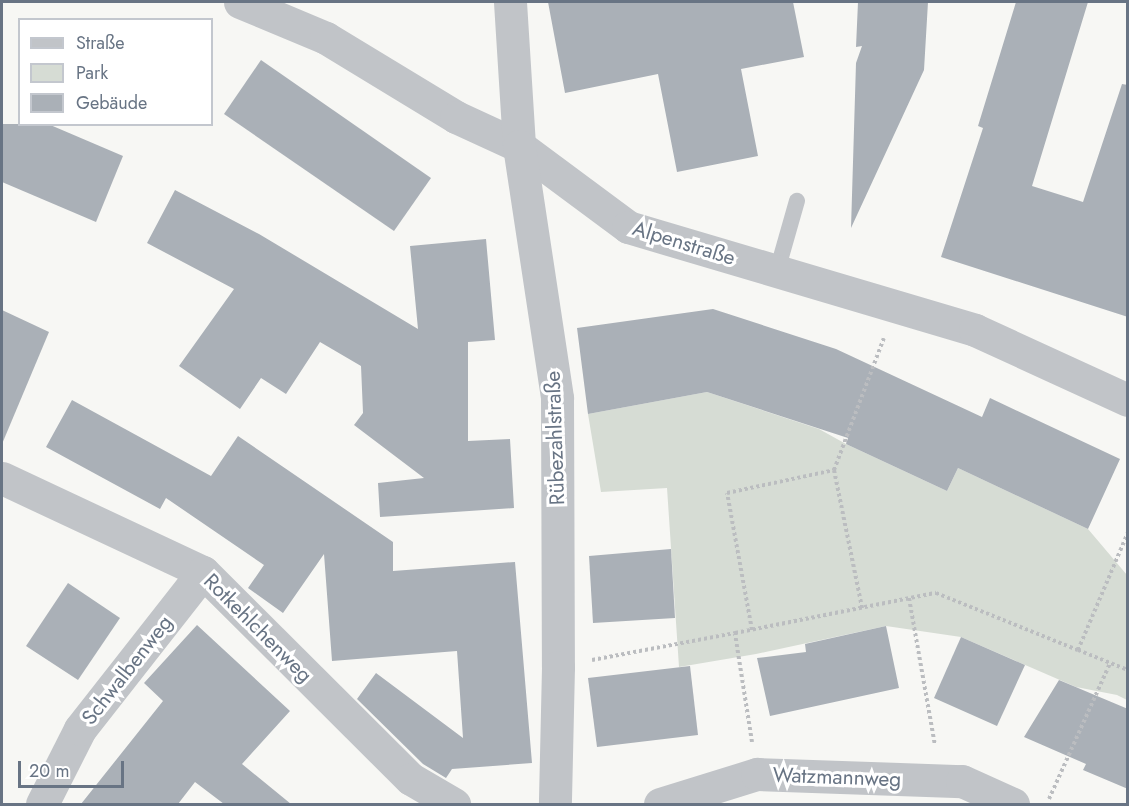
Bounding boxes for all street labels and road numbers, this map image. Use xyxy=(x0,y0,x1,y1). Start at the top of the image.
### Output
street label: Alpenstraße xyxy=(630,215,738,271)
street label: Rübezahlstraße xyxy=(540,370,570,506)
street label: Rotkehlchenweg xyxy=(198,568,318,688)
street label: Schwalbenweg xyxy=(76,610,178,730)
street label: Watzmannweg xyxy=(772,762,902,792)

